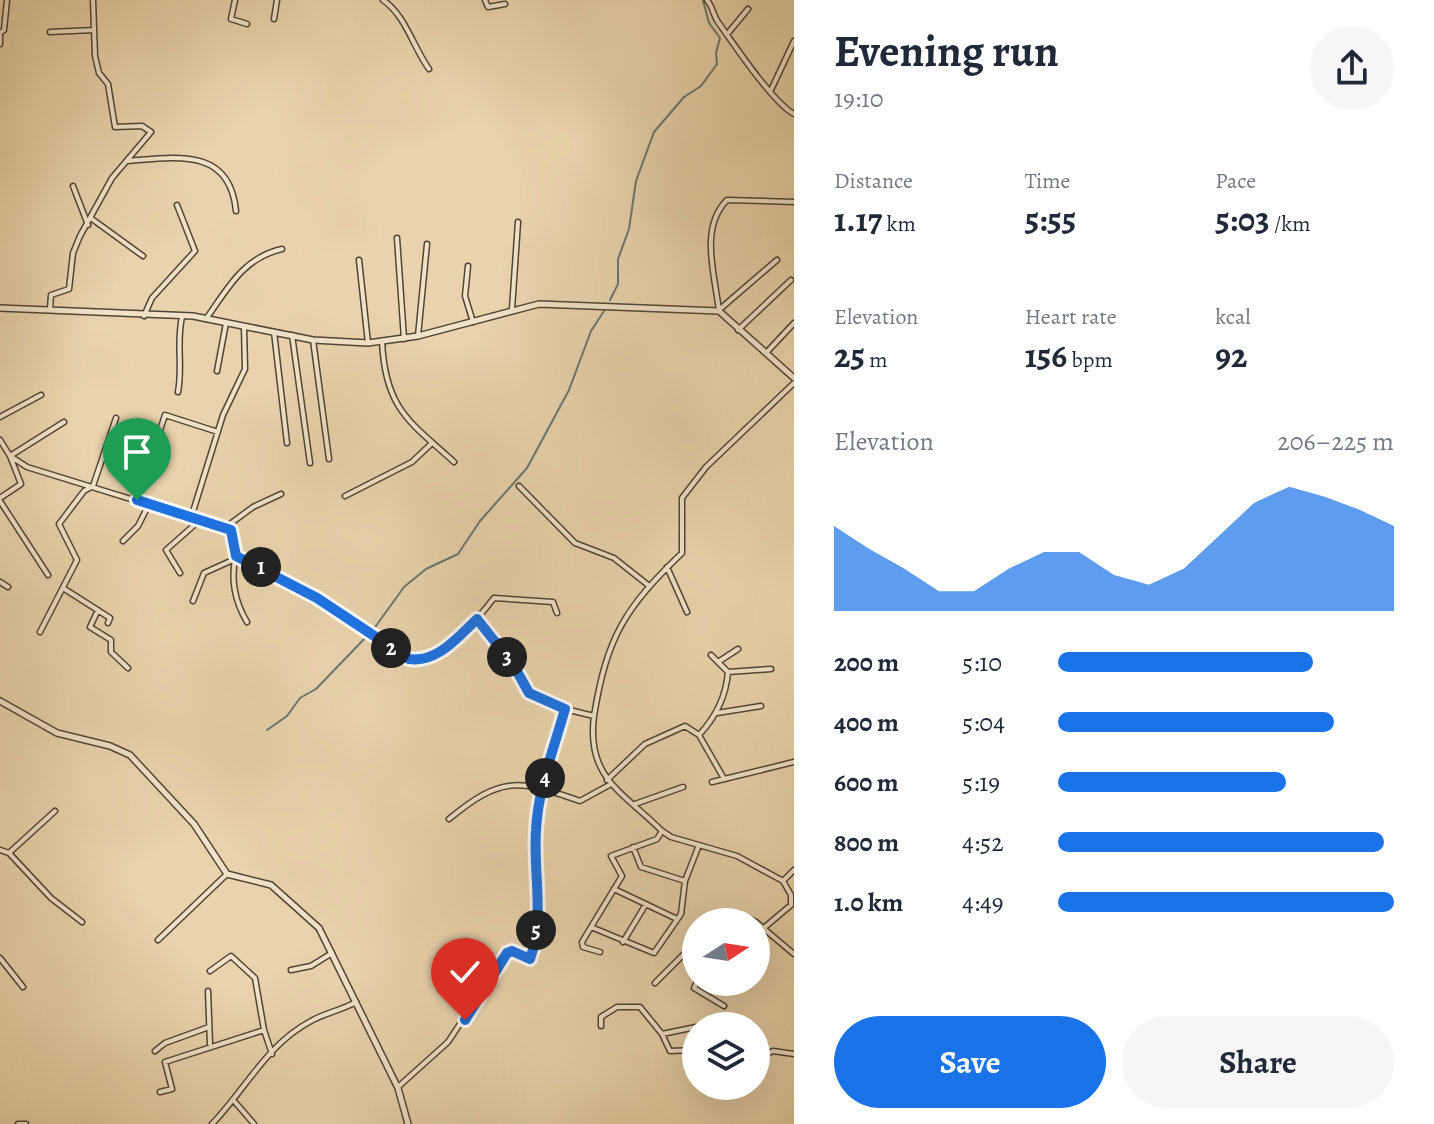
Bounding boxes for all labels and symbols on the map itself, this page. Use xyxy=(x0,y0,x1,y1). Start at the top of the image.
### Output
pin xyxy=(103,418,171,500)
pin: 1 xyxy=(241,547,281,587)
pin: 2 xyxy=(371,628,411,668)
pin: 3 xyxy=(487,637,527,677)
pin: 4 xyxy=(525,758,565,798)
north arrow xyxy=(682,908,770,996)
pin: 5 xyxy=(516,910,556,950)
pin xyxy=(431,938,499,1020)

